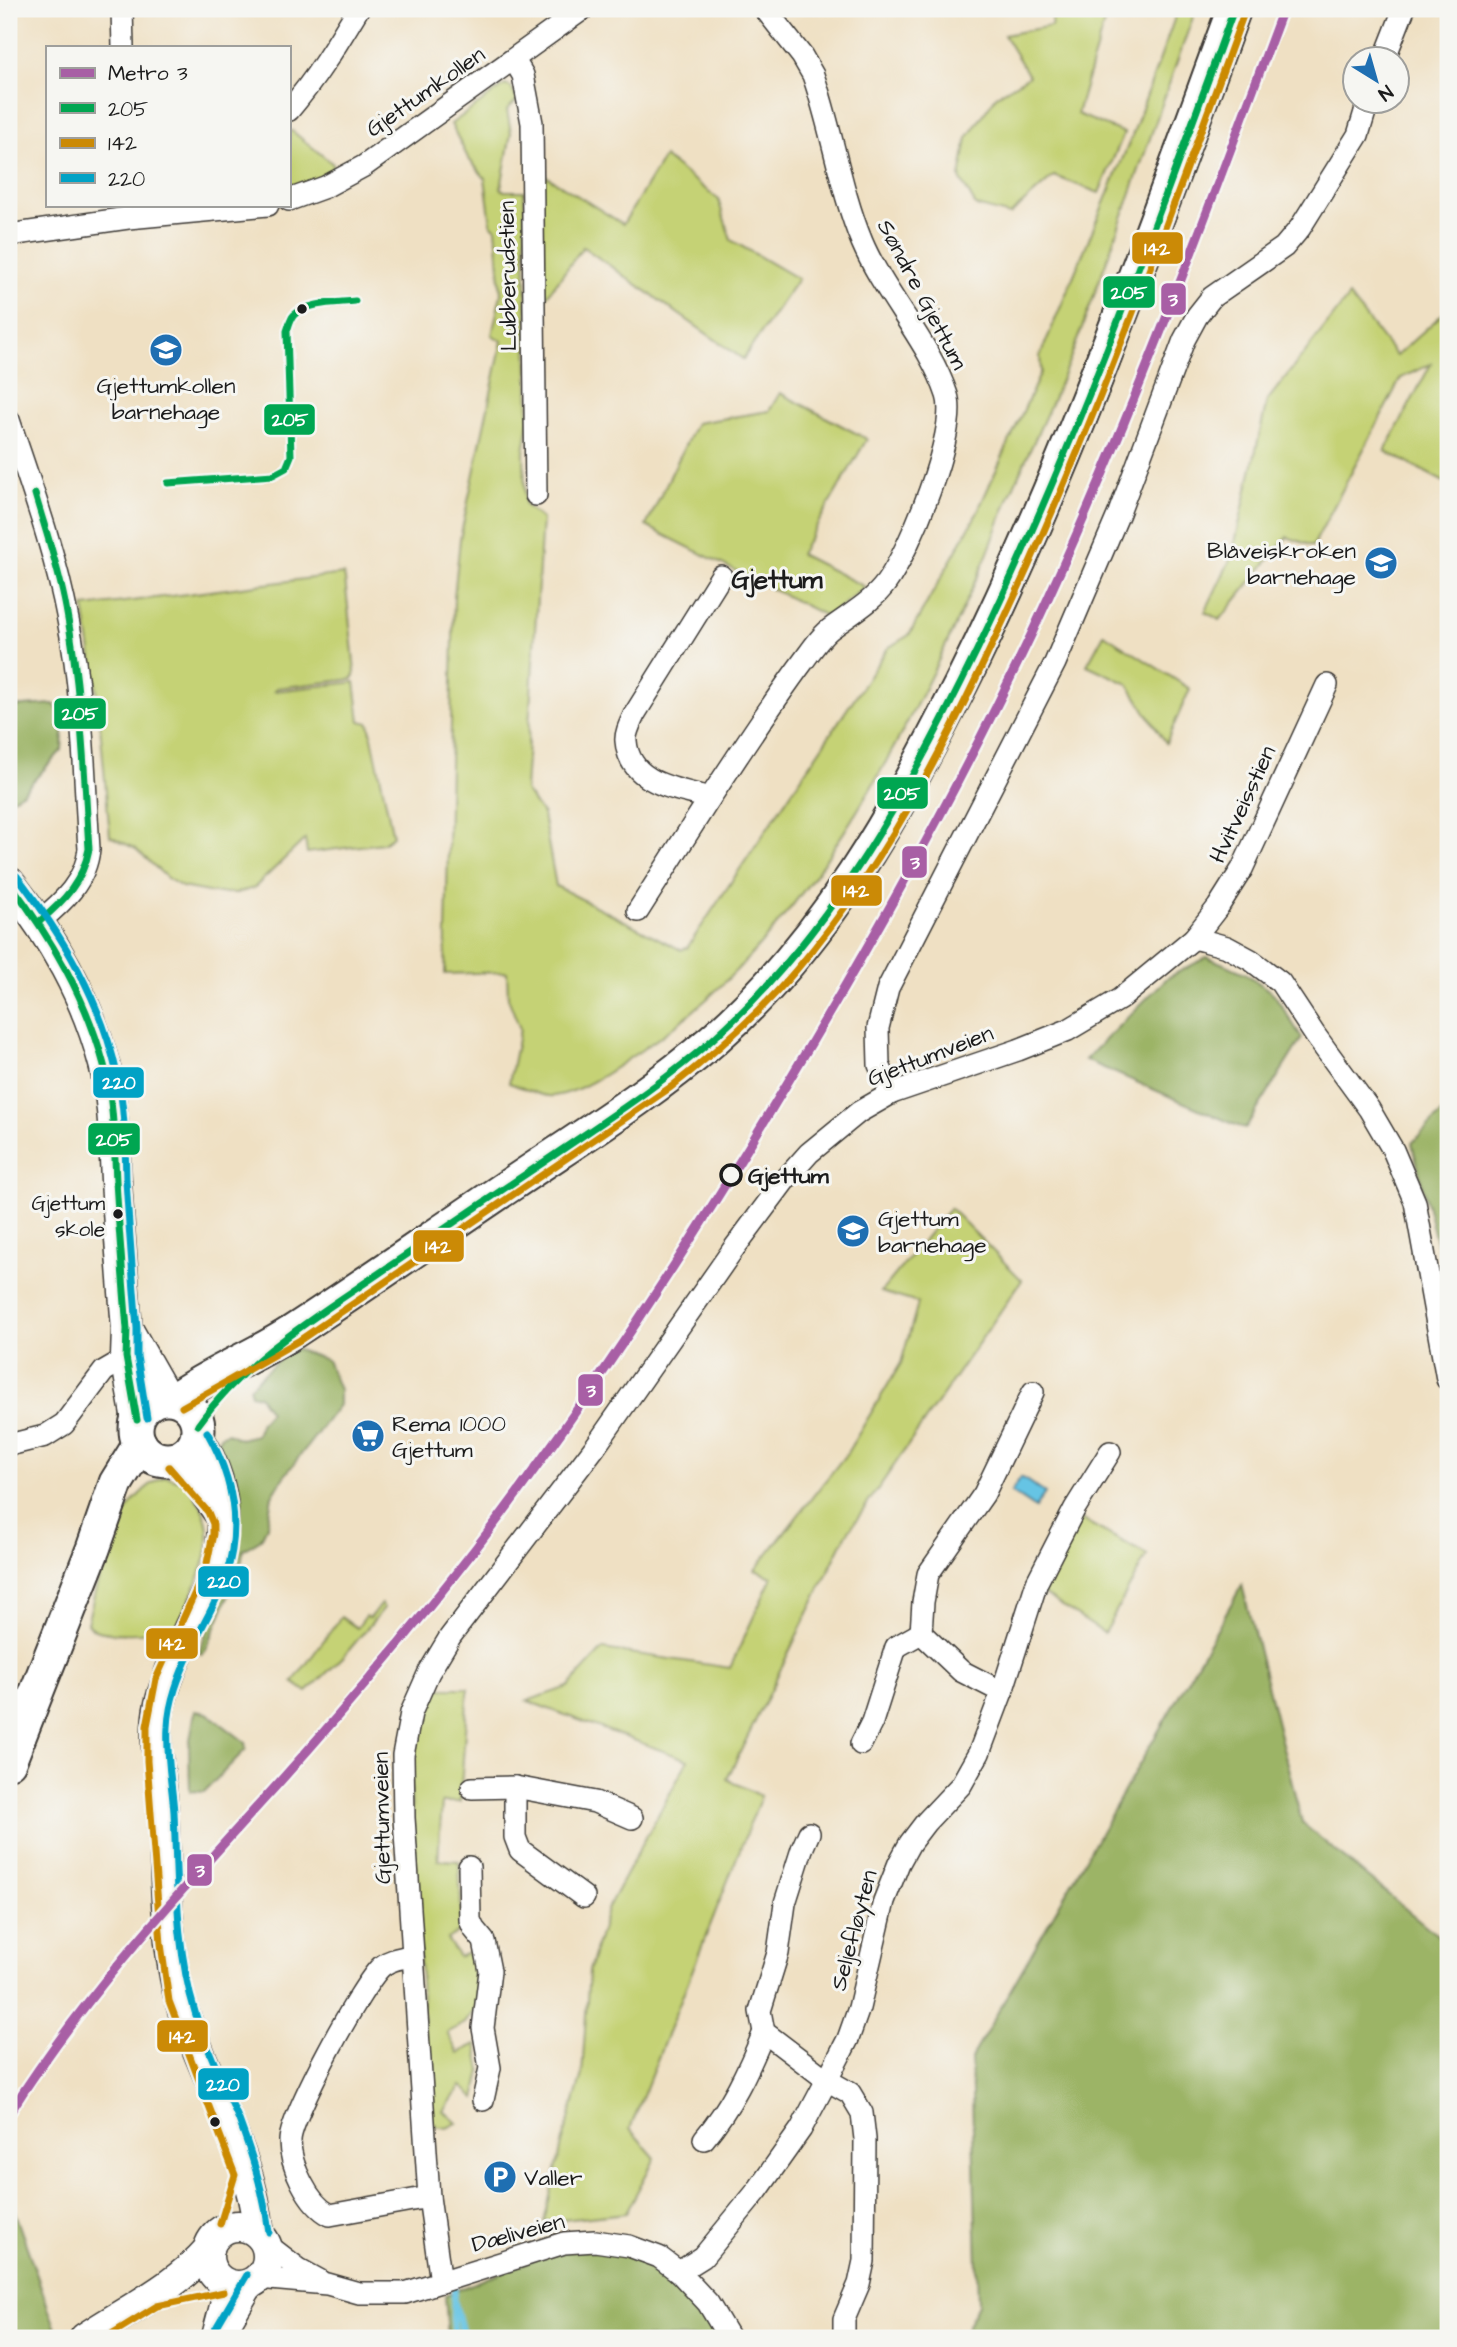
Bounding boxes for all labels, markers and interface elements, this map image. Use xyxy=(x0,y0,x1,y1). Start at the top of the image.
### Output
street label: Gjettumkollen xyxy=(360,39,492,145)
legend xyxy=(46,46,290,206)
north arrow xyxy=(1342,46,1412,116)
text: Metro 3 xyxy=(108,59,188,88)
text: N xyxy=(1372,78,1398,107)
text: 205 xyxy=(108,95,148,124)
text: 142 xyxy=(108,129,137,158)
text: 220 xyxy=(108,165,145,194)
street label: Lubberudstien xyxy=(491,201,525,351)
street label: Søndre Gjettum xyxy=(869,214,975,375)
line badge: 142 xyxy=(1131,231,1184,265)
text: 142 xyxy=(1144,236,1170,263)
line badge: 205 xyxy=(1102,275,1156,309)
text: 205 xyxy=(1110,280,1148,307)
line badge: 3 xyxy=(1160,282,1187,316)
text: 3 xyxy=(1167,287,1178,314)
unlabelled marker xyxy=(295,302,309,316)
school or university icon: Gjettumkollen barnehage xyxy=(147,331,185,369)
place label: Gjettumkollen barnehage xyxy=(97,370,235,429)
line badge: 205 xyxy=(263,403,316,436)
text: 205 xyxy=(271,407,309,434)
place label: Blåveiskroken barnehage xyxy=(1207,535,1356,594)
school or university icon: Blåveiskroken barnehage xyxy=(1362,544,1400,582)
district label: Gjettum xyxy=(731,562,823,598)
line badge: 205 xyxy=(53,697,107,730)
text: 205 xyxy=(61,701,99,728)
street label: Hvitveisstien xyxy=(1202,740,1284,868)
line badge: 205 xyxy=(876,776,929,810)
text: 205 xyxy=(883,781,921,808)
line badge: 3 xyxy=(901,845,928,879)
text: 3 xyxy=(909,850,920,877)
line badge: 142 xyxy=(830,874,883,907)
text: 142 xyxy=(843,878,869,905)
street label: Gjettumveien xyxy=(863,1017,998,1095)
line badge: 220 xyxy=(92,1066,145,1099)
text: 220 xyxy=(101,1070,136,1097)
line badge: 205 xyxy=(87,1122,141,1156)
text: 205 xyxy=(95,1127,133,1154)
place label: Gjettum xyxy=(748,1160,830,1192)
marker: Gjettum xyxy=(720,1164,742,1186)
place label: Gjettum skole xyxy=(31,1189,106,1244)
place label: Gjettum barnehage xyxy=(878,1203,987,1262)
marker: Gjettum skole xyxy=(111,1207,125,1221)
school or university icon: Gjettum barnehage xyxy=(834,1212,872,1250)
line badge: 142 xyxy=(412,1229,465,1263)
text: 142 xyxy=(425,1234,451,1261)
line badge: 3 xyxy=(577,1373,604,1407)
text: 3 xyxy=(585,1378,596,1405)
place label: Rema 1000 Gjettum xyxy=(392,1408,506,1466)
supermarket icon: Rema 1000 Gjettum xyxy=(349,1417,387,1455)
line badge: 220 xyxy=(197,1565,250,1598)
text: 220 xyxy=(206,1569,241,1596)
line badge: 142 xyxy=(145,1627,199,1660)
text: 142 xyxy=(159,1631,185,1658)
street label: Gjettumveien xyxy=(365,1751,399,1884)
line badge: 3 xyxy=(186,1853,213,1887)
text: 3 xyxy=(194,1858,205,1885)
street label: Seljefløyten xyxy=(823,1866,886,1994)
line badge: 142 xyxy=(156,2019,209,2053)
text: 142 xyxy=(169,2024,195,2051)
line badge: 220 xyxy=(197,2067,250,2101)
text: 220 xyxy=(205,2072,240,2099)
unlabelled marker xyxy=(208,2115,222,2129)
parking icon: Valler xyxy=(481,2158,519,2196)
place label: Valler xyxy=(524,2162,583,2194)
street label: Dæliveien xyxy=(468,2205,568,2261)

